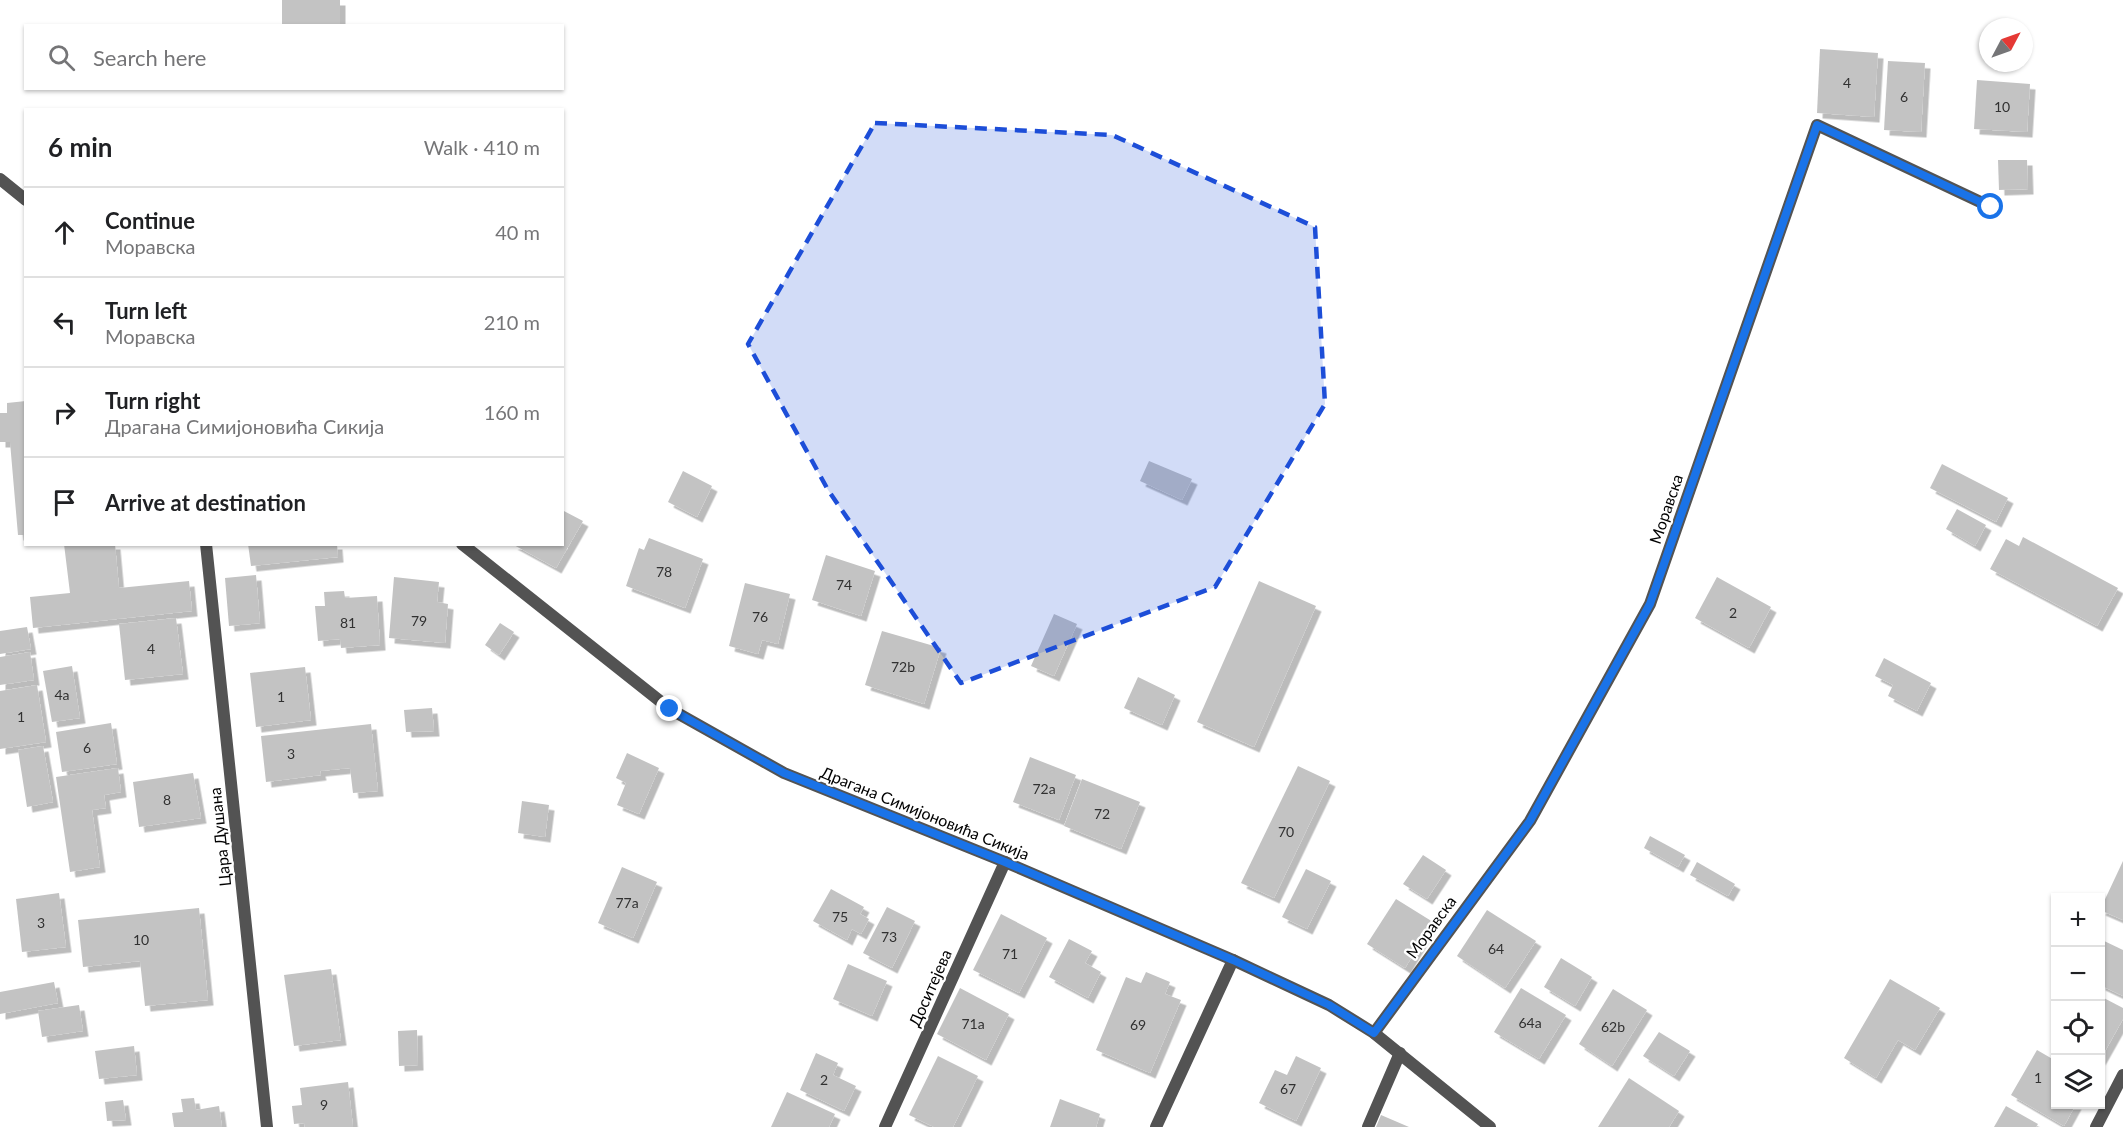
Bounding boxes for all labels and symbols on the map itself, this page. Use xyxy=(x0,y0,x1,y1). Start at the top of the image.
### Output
north arrow xyxy=(1979,18,2033,72)
house number: 4 xyxy=(1843,74,1851,91)
house number: 6 xyxy=(1900,88,1908,105)
house number: 10 xyxy=(1994,98,2010,115)
route start xyxy=(1977,193,2003,219)
street label: Моравска xyxy=(1645,472,1686,546)
house number: 78 xyxy=(656,563,672,580)
house number: 74 xyxy=(836,576,852,593)
house number: 2 xyxy=(1729,604,1737,621)
house number: 76 xyxy=(752,608,768,625)
house number: 79 xyxy=(411,612,427,629)
house number: 81 xyxy=(340,614,356,631)
house number: 4 xyxy=(147,640,155,657)
house number: 72b xyxy=(891,658,915,675)
house number: 4a xyxy=(54,686,70,703)
house number: 1 xyxy=(277,688,285,705)
route end xyxy=(656,695,682,721)
house number: 1 xyxy=(17,708,25,725)
house number: 6 xyxy=(83,739,91,756)
house number: 3 xyxy=(287,745,295,762)
street label: Драгана Симијоновића Сикија xyxy=(818,762,1032,863)
house number: 72a xyxy=(1032,780,1056,797)
street label: Цара Душана xyxy=(205,787,234,888)
house number: 8 xyxy=(163,791,171,808)
house number: 72 xyxy=(1094,805,1110,822)
house number: 70 xyxy=(1278,823,1294,840)
street label: Моравска xyxy=(1402,892,1460,962)
house number: 77a xyxy=(615,894,639,911)
house number: 75 xyxy=(832,908,848,925)
house number: 3 xyxy=(37,914,45,931)
house number: 73 xyxy=(881,928,897,945)
house number: 10 xyxy=(133,931,149,948)
house number: 64 xyxy=(1488,940,1504,957)
house number: 71 xyxy=(1002,945,1018,962)
street label: Доситејева xyxy=(904,946,955,1029)
house number: 64a xyxy=(1518,1014,1542,1031)
house number: 71a xyxy=(961,1015,985,1032)
house number: 69 xyxy=(1130,1016,1146,1033)
house number: 62b xyxy=(1601,1018,1625,1035)
house number: 1 xyxy=(2034,1069,2042,1086)
house number: 2 xyxy=(820,1071,828,1088)
house number: 67 xyxy=(1280,1080,1296,1097)
house number: 9 xyxy=(320,1096,328,1113)

